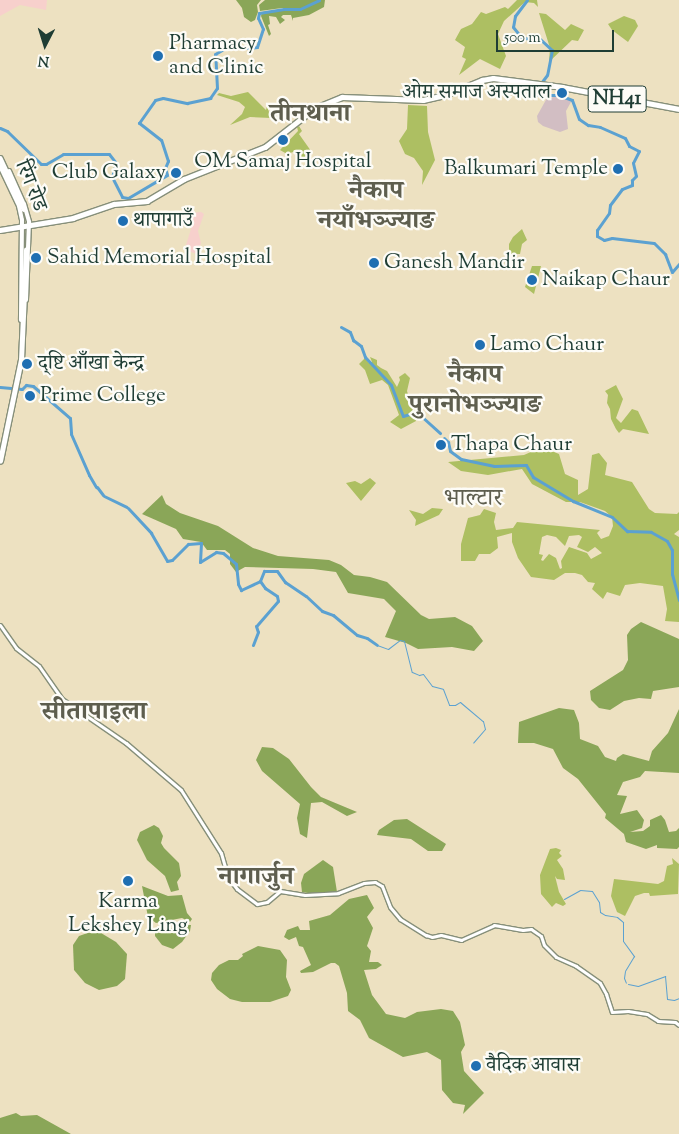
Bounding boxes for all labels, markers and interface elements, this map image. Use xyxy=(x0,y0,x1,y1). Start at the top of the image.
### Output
north arrow xyxy=(20,20,70,70)
scale bar xyxy=(499,20,616,52)
text: 500 m xyxy=(504,28,541,49)
place label: Pharmacy and Clinic xyxy=(169,31,264,81)
text: N xyxy=(37,49,50,70)
marker: Pharmacy and Clinic xyxy=(151,49,165,63)
place label: ओम समाज अस्पताल xyxy=(402,80,551,106)
road number: NH41 xyxy=(587,82,647,116)
marker: ओम समाज अस्पताल xyxy=(555,86,569,100)
district label: तीनथाना xyxy=(270,99,350,131)
marker: OM Samaj Hospital xyxy=(276,133,290,147)
place label: OM Samaj Hospital xyxy=(194,149,372,175)
place label: Balkumari Temple xyxy=(444,156,608,182)
street label: रिंग रोड xyxy=(8,157,52,215)
place label: Club Galaxy xyxy=(52,160,166,186)
marker: Balkumari Temple xyxy=(612,163,624,175)
marker: Club Galaxy xyxy=(170,167,182,179)
district label: नैकाप नयाँभञ्ज्याङ xyxy=(318,176,434,238)
place label: थापागाउँ xyxy=(133,208,193,234)
marker: थापागाउँ xyxy=(117,215,129,227)
place label: Sahid Memorial Hospital xyxy=(47,245,272,271)
place label: Ganesh Mandir xyxy=(384,250,525,276)
marker: Sahid Memorial Hospital xyxy=(29,251,43,265)
marker: Ganesh Mandir xyxy=(368,257,380,269)
place label: Naikap Chaur xyxy=(542,267,670,293)
marker: Naikap Chaur xyxy=(526,274,538,286)
place label: Lamo Chaur xyxy=(490,332,604,358)
marker: Lamo Chaur xyxy=(474,339,486,351)
place label: द्ष्टि आँखा केन्द्र xyxy=(38,351,144,377)
marker: द्ष्टि आँखा केन्द्र xyxy=(20,357,34,371)
district label: नैकाप पुरानोभञ्ज्याङ xyxy=(409,360,541,422)
place label: Prime College xyxy=(40,383,166,409)
marker: Prime College xyxy=(24,390,36,402)
place label: Thapa Chaur xyxy=(451,432,572,458)
marker: Thapa Chaur xyxy=(435,439,447,451)
district label: भाल्टार xyxy=(444,486,502,514)
district label: सीतापाइला xyxy=(41,697,147,729)
district label: नागार्जुन xyxy=(218,862,294,894)
marker: Karma Lekshey Ling xyxy=(122,875,134,887)
place label: Karma Lekshey Ling xyxy=(68,889,188,939)
place label: वैदिक आवास xyxy=(486,1053,580,1079)
marker: वैदिक आवास xyxy=(470,1060,482,1072)

